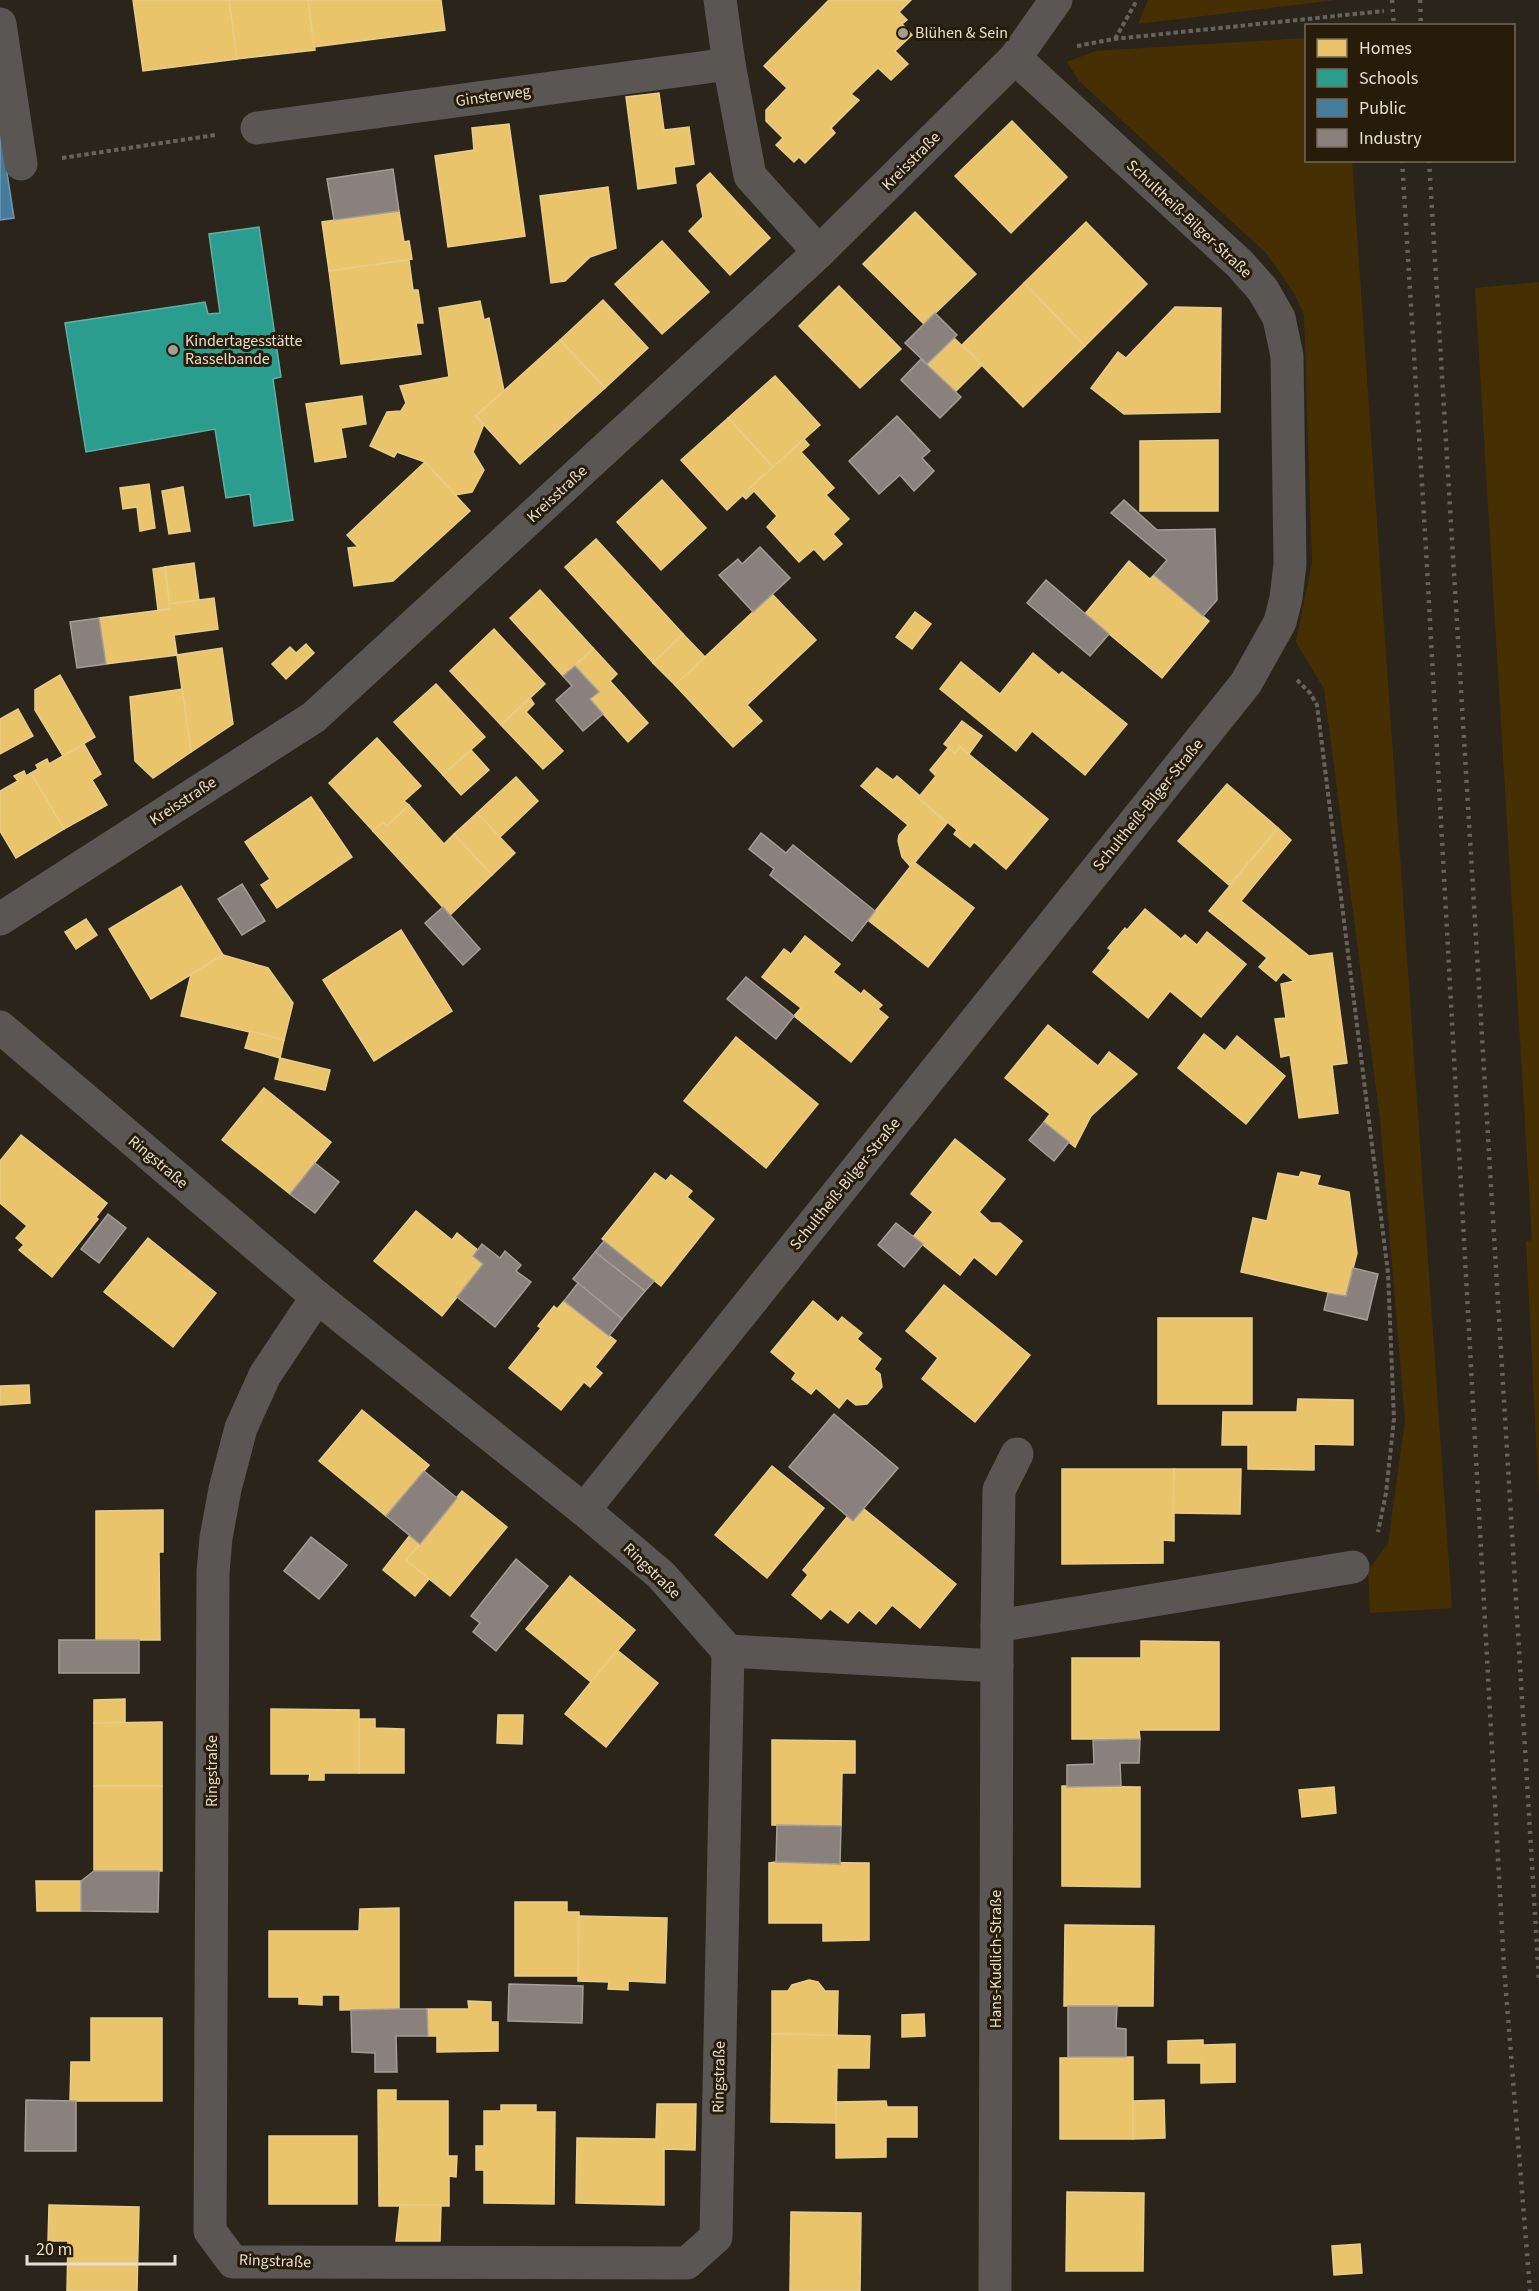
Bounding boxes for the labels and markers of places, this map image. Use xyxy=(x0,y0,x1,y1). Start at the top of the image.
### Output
place label: Blühen & Sein xyxy=(915,22,1008,44)
marker: Blühen & Sein xyxy=(896,26,910,40)
place label: Kindertagesstätte Rasselbande xyxy=(185,330,303,370)
marker: Kindertagesstätte Rasselbande xyxy=(166,343,180,357)

